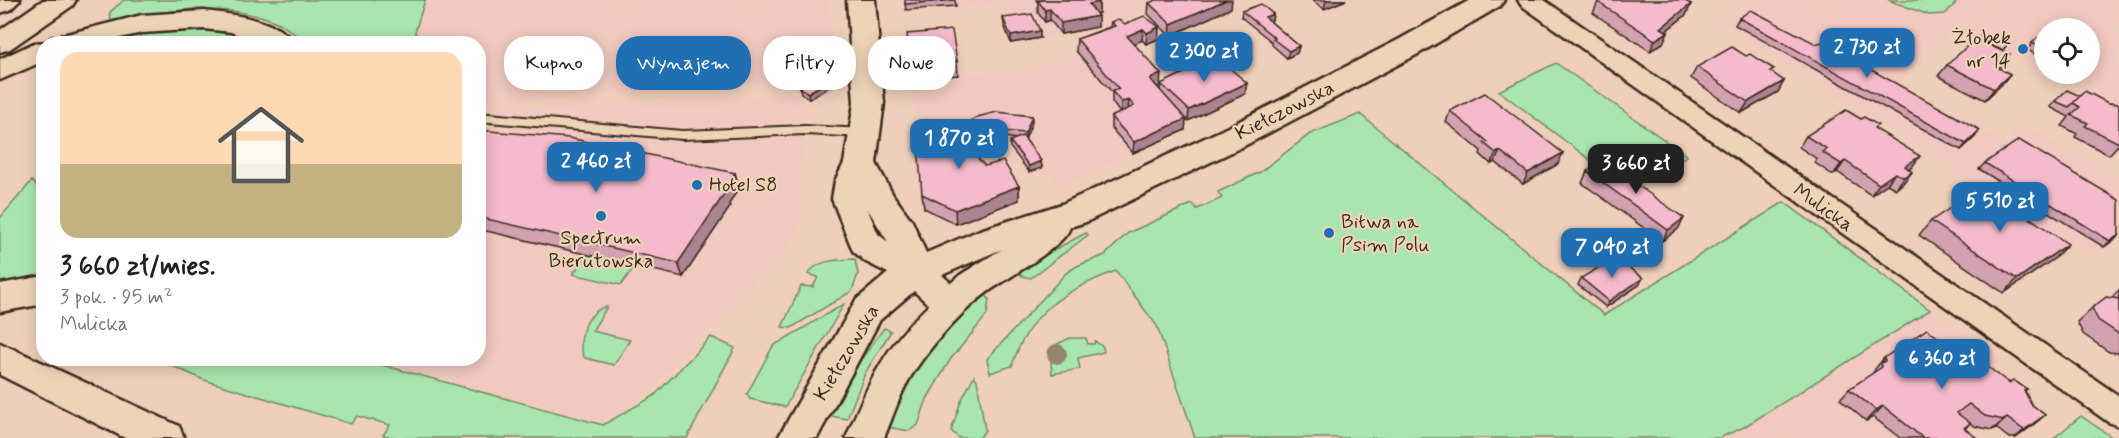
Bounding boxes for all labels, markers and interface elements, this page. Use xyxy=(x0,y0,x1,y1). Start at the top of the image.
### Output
map controls xyxy=(2034,18,2100,84)
button: locate xyxy=(2034,18,2100,84)
place label: Żłobek nr 14 xyxy=(1951,25,2011,75)
pin: 2 730 zł xyxy=(1805,28,1929,79)
pin: 2 300 zł xyxy=(1142,32,1266,83)
text: 2 730 zł xyxy=(1834,34,1900,61)
chip: Kupno xyxy=(504,36,604,90)
chip: Wynajem xyxy=(616,36,751,90)
chip: Filtry xyxy=(763,36,856,90)
chip: Nowe xyxy=(868,36,955,90)
text: 2 300 zł xyxy=(1170,38,1238,65)
marker: Żłobek nr 14 xyxy=(2016,42,2030,56)
street label: Kiełczowska xyxy=(1231,75,1339,147)
icon: home xyxy=(207,91,315,199)
pin: 1 870 zł xyxy=(897,119,1021,170)
text: 1 870 zł xyxy=(924,125,994,152)
pin: 2 460 zł xyxy=(534,142,658,193)
pin: 3 660 zł xyxy=(1574,144,1698,195)
text: 2 460 zł xyxy=(561,148,631,175)
text: 3 660 zł xyxy=(1602,150,1670,177)
place label: Hotel S8 xyxy=(709,172,777,199)
street label: Mulicka xyxy=(1787,177,1859,239)
marker: Hotel S8 xyxy=(690,178,704,192)
pin: 5 510 zł xyxy=(1938,182,2062,233)
text: 5 510 zł xyxy=(1965,188,2035,215)
marker: Spectrum Bierutowska xyxy=(594,209,608,223)
place label: Bitwa na Psim Polu xyxy=(1341,209,1429,259)
place label: Spectrum Bierutowska xyxy=(549,225,653,275)
marker: Bitwa na Psim Polu xyxy=(1322,226,1336,240)
pin: 7 040 zł xyxy=(1550,228,1674,279)
text: 7 040 zł xyxy=(1575,234,1649,261)
text: 3 660 zł/mies. xyxy=(60,250,215,284)
text: 3 pok. · 95 m² xyxy=(60,284,173,311)
street label: Kiełczowska xyxy=(808,300,886,406)
text: Mulicka xyxy=(60,311,128,338)
pin: 6 360 zł xyxy=(1880,339,2004,390)
text: 6 360 zł xyxy=(1909,345,1975,372)

